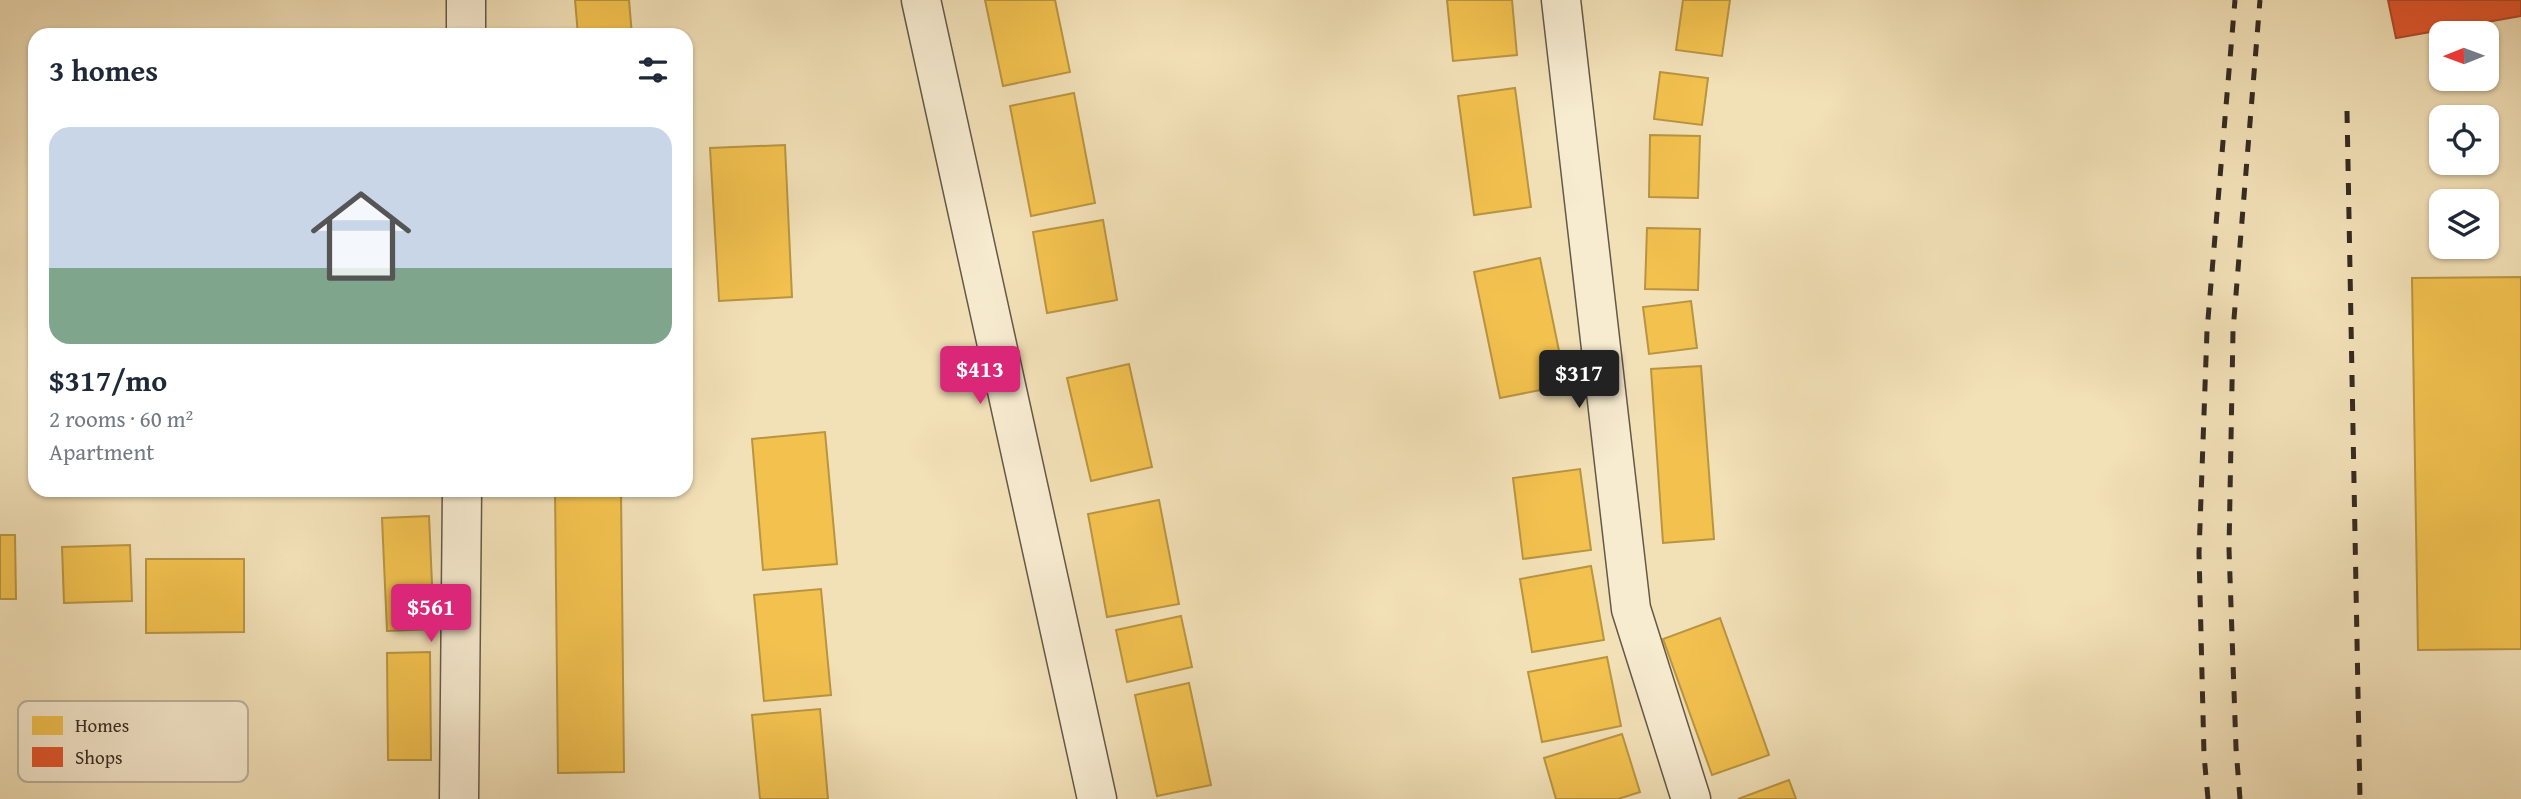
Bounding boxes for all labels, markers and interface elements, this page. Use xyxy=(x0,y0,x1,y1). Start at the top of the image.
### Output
north arrow xyxy=(2429,21,2499,91)
map controls xyxy=(2429,21,2499,259)
text: 3 homes xyxy=(49,48,158,92)
icon: filters xyxy=(634,51,672,89)
button: locate xyxy=(2429,105,2499,175)
icon: home xyxy=(298,173,424,299)
button: layers xyxy=(2429,189,2499,259)
pin: $413 xyxy=(939,346,1021,406)
pin: $317 xyxy=(1538,350,1620,410)
text: $413 xyxy=(956,352,1004,385)
text: $317 xyxy=(1555,356,1603,389)
text: $317/mo xyxy=(49,358,167,402)
text: 2 rooms · 60 m² xyxy=(49,402,193,435)
text: Apartment xyxy=(49,435,154,468)
pin: $561 xyxy=(390,584,472,644)
text: $561 xyxy=(407,590,455,623)
legend xyxy=(18,701,248,782)
text: Homes xyxy=(75,711,129,739)
text: Shops xyxy=(75,743,122,771)

